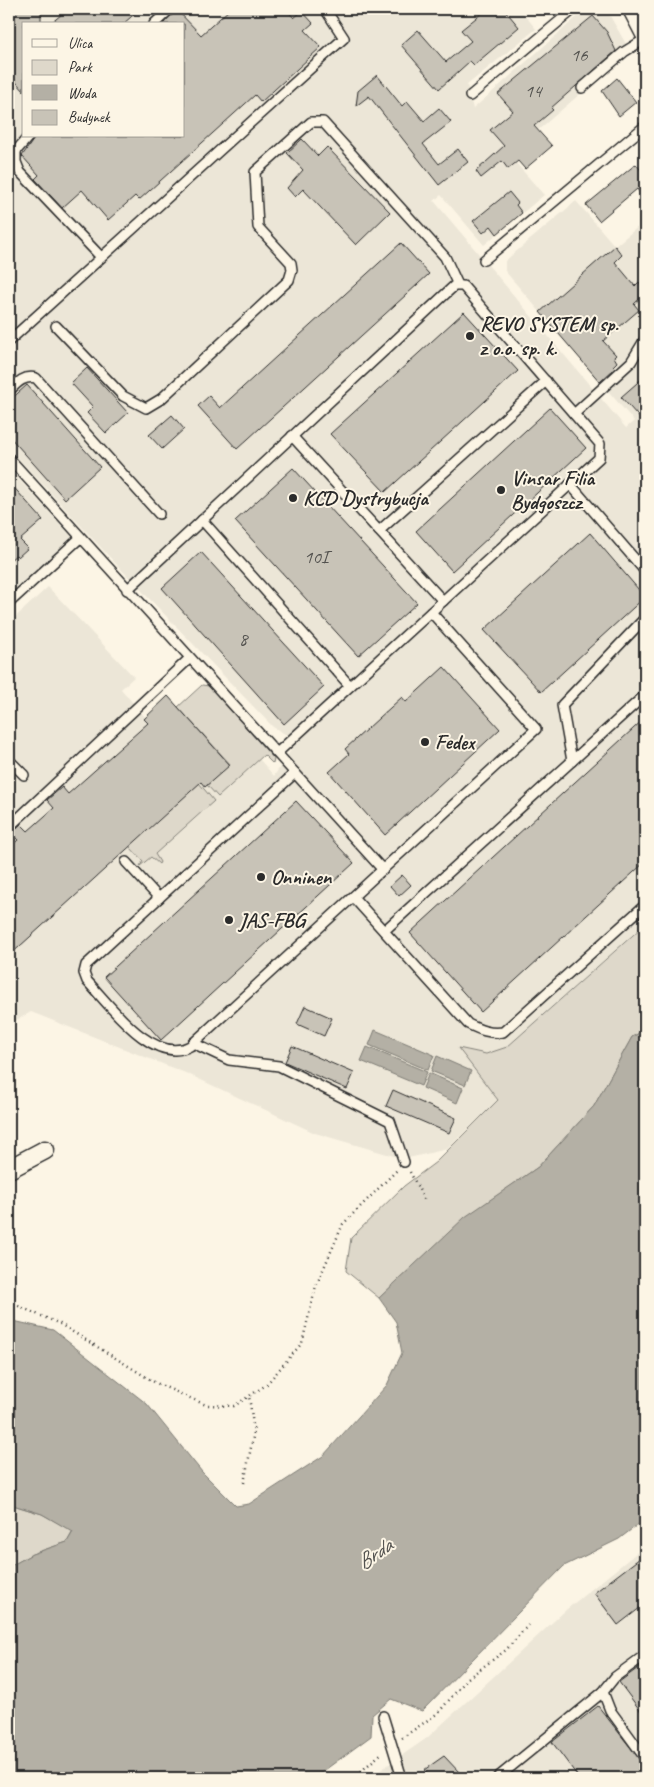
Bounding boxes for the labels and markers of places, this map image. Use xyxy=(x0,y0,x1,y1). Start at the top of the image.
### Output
place label: REVO SYSTEM sp. z o.o. sp. k. xyxy=(480,311,619,361)
marker: REVO SYSTEM sp. z o.o. sp. k. xyxy=(464,330,476,342)
place label: Vinsar Filia Bydgoszcz xyxy=(511,465,595,515)
marker: Vinsar Filia Bydgoszcz xyxy=(495,484,507,496)
place label: KCD Dystrybucja xyxy=(303,485,429,512)
marker: KCD Dystrybucja xyxy=(287,492,299,504)
place label: Fedex xyxy=(435,729,476,755)
marker: Fedex xyxy=(419,736,431,748)
place label: Onninen xyxy=(271,864,333,890)
marker: Onninen xyxy=(255,871,267,883)
place label: JAS-FBG xyxy=(237,907,308,933)
marker: JAS-FBG xyxy=(223,914,235,926)

